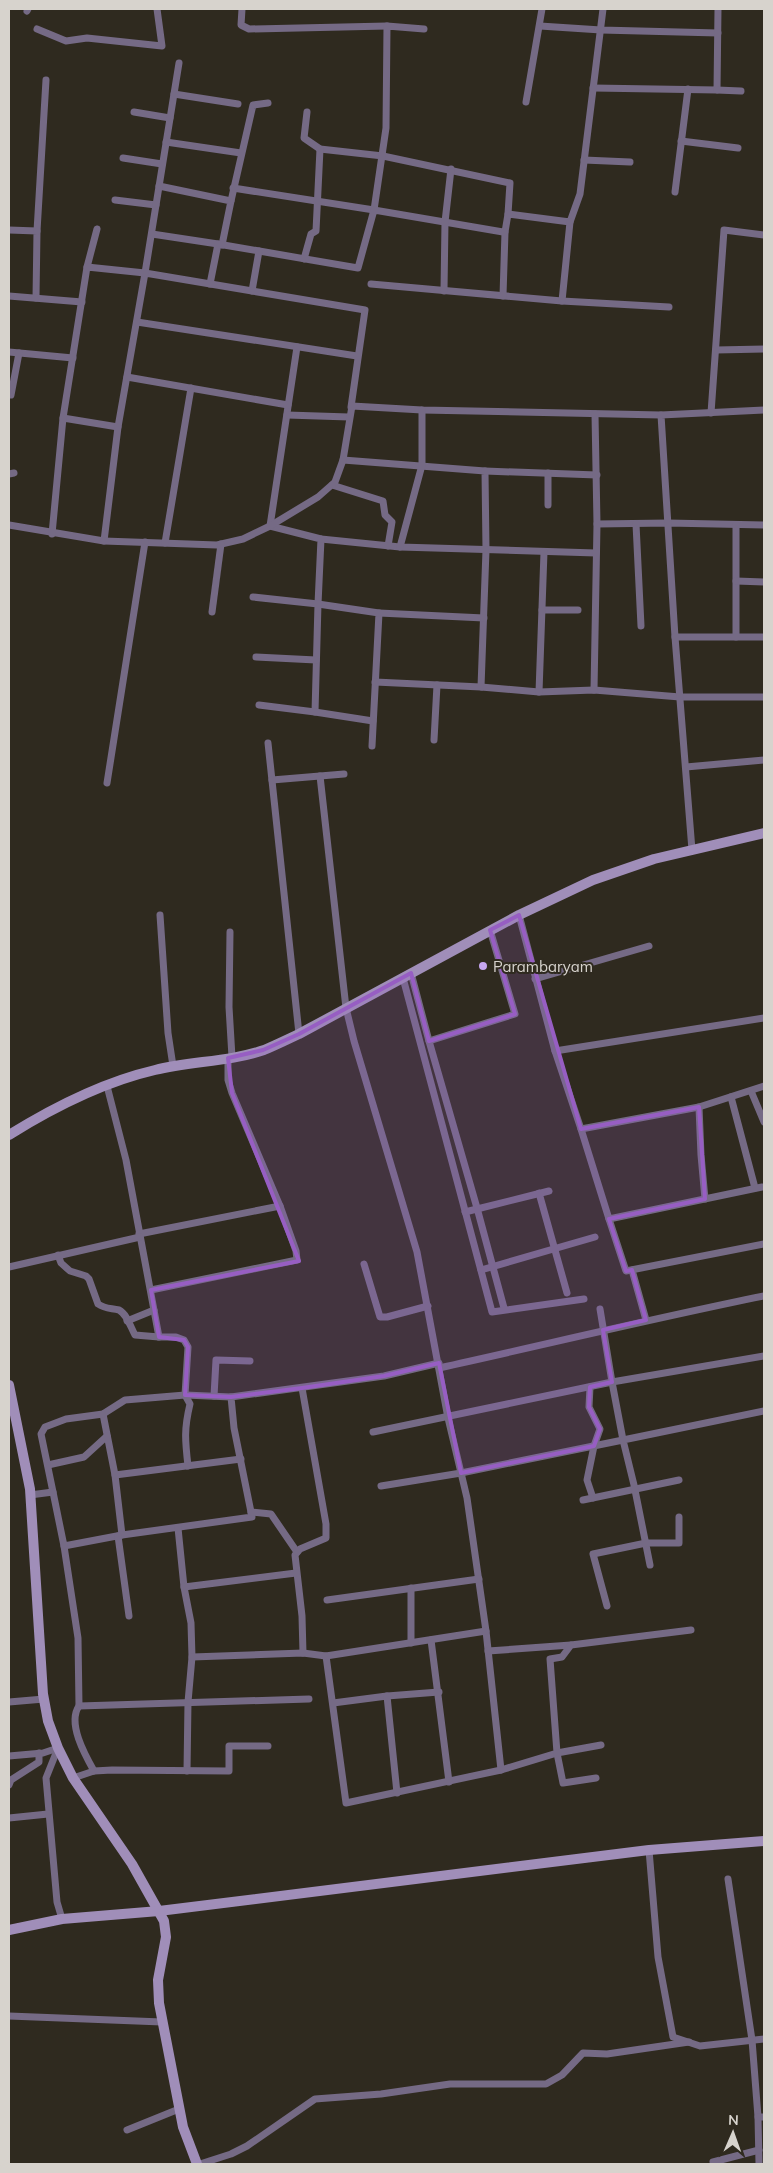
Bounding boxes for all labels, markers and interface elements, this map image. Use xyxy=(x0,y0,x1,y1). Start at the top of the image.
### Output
place label: Parambaryam xyxy=(493,957,593,976)
marker: Parambaryam xyxy=(477,960,489,972)
north arrow xyxy=(708,2108,758,2158)
text: N xyxy=(728,2111,739,2129)

